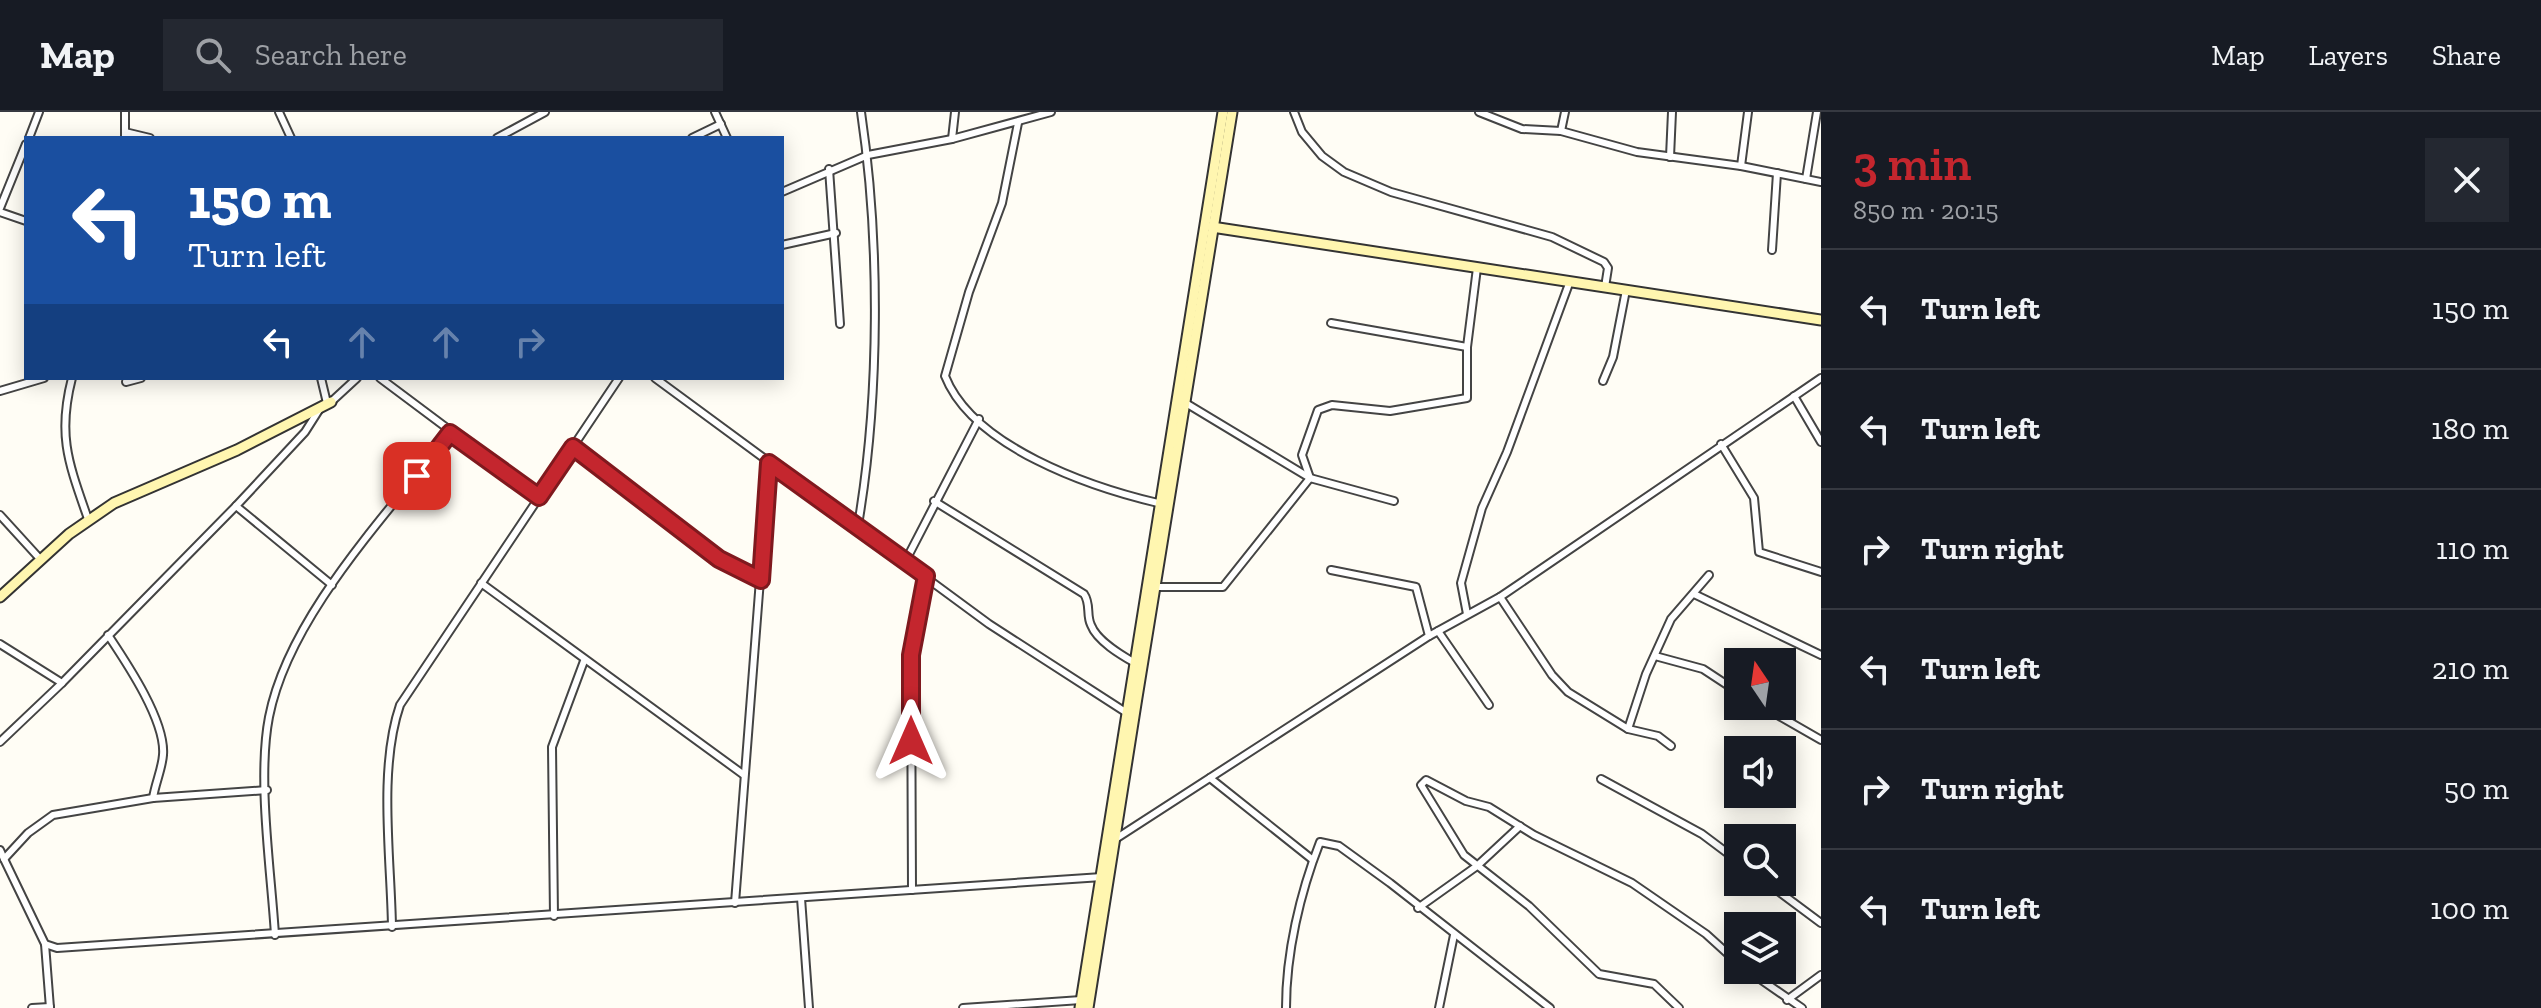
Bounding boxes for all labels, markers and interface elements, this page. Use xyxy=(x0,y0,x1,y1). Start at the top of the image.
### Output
search box xyxy=(163,19,723,91)
text: Map xyxy=(40,32,115,78)
icon: search xyxy=(191,33,235,77)
text: Search here xyxy=(255,37,407,73)
text: Map xyxy=(2211,39,2265,72)
text: Layers xyxy=(2309,39,2388,72)
text: Share xyxy=(2432,39,2501,72)
text: 3 min xyxy=(1853,135,1971,192)
button: close xyxy=(2425,138,2509,222)
text: 150 m xyxy=(188,165,332,232)
icon: left xyxy=(56,168,160,272)
text: 850 m · 20:15 xyxy=(1853,194,1999,226)
text: Turn left xyxy=(188,233,326,276)
icon: left xyxy=(1853,287,1897,331)
text: Turn left xyxy=(1921,291,2040,327)
text: 150 m xyxy=(2432,291,2509,327)
icon: left xyxy=(256,320,300,364)
icon: ahead xyxy=(340,320,384,364)
icon: ahead xyxy=(424,320,468,364)
icon: right xyxy=(508,320,552,364)
icon: left xyxy=(1853,407,1897,451)
text: Turn left xyxy=(1921,411,2040,447)
text: 180 m xyxy=(2431,411,2509,447)
pin xyxy=(383,442,451,510)
icon: arrive xyxy=(395,454,439,498)
icon: right xyxy=(1853,527,1897,571)
text: Turn right xyxy=(1921,531,2063,567)
text: 110 m xyxy=(2436,531,2509,567)
icon: left xyxy=(1853,647,1897,691)
north arrow xyxy=(1724,648,1796,720)
map controls xyxy=(1724,648,1796,984)
text: Turn left xyxy=(1921,651,2040,687)
text: 210 m xyxy=(2432,651,2509,687)
position arrow xyxy=(869,699,953,783)
button: sound xyxy=(1724,736,1796,808)
icon: right xyxy=(1853,767,1897,811)
text: Turn right xyxy=(1921,771,2063,807)
text: 50 m xyxy=(2444,771,2509,807)
button: search xyxy=(1724,824,1796,896)
icon: left xyxy=(1853,887,1897,931)
text: Turn left xyxy=(1921,891,2040,927)
text: 100 m xyxy=(2430,891,2509,927)
button: layers xyxy=(1724,912,1796,984)

